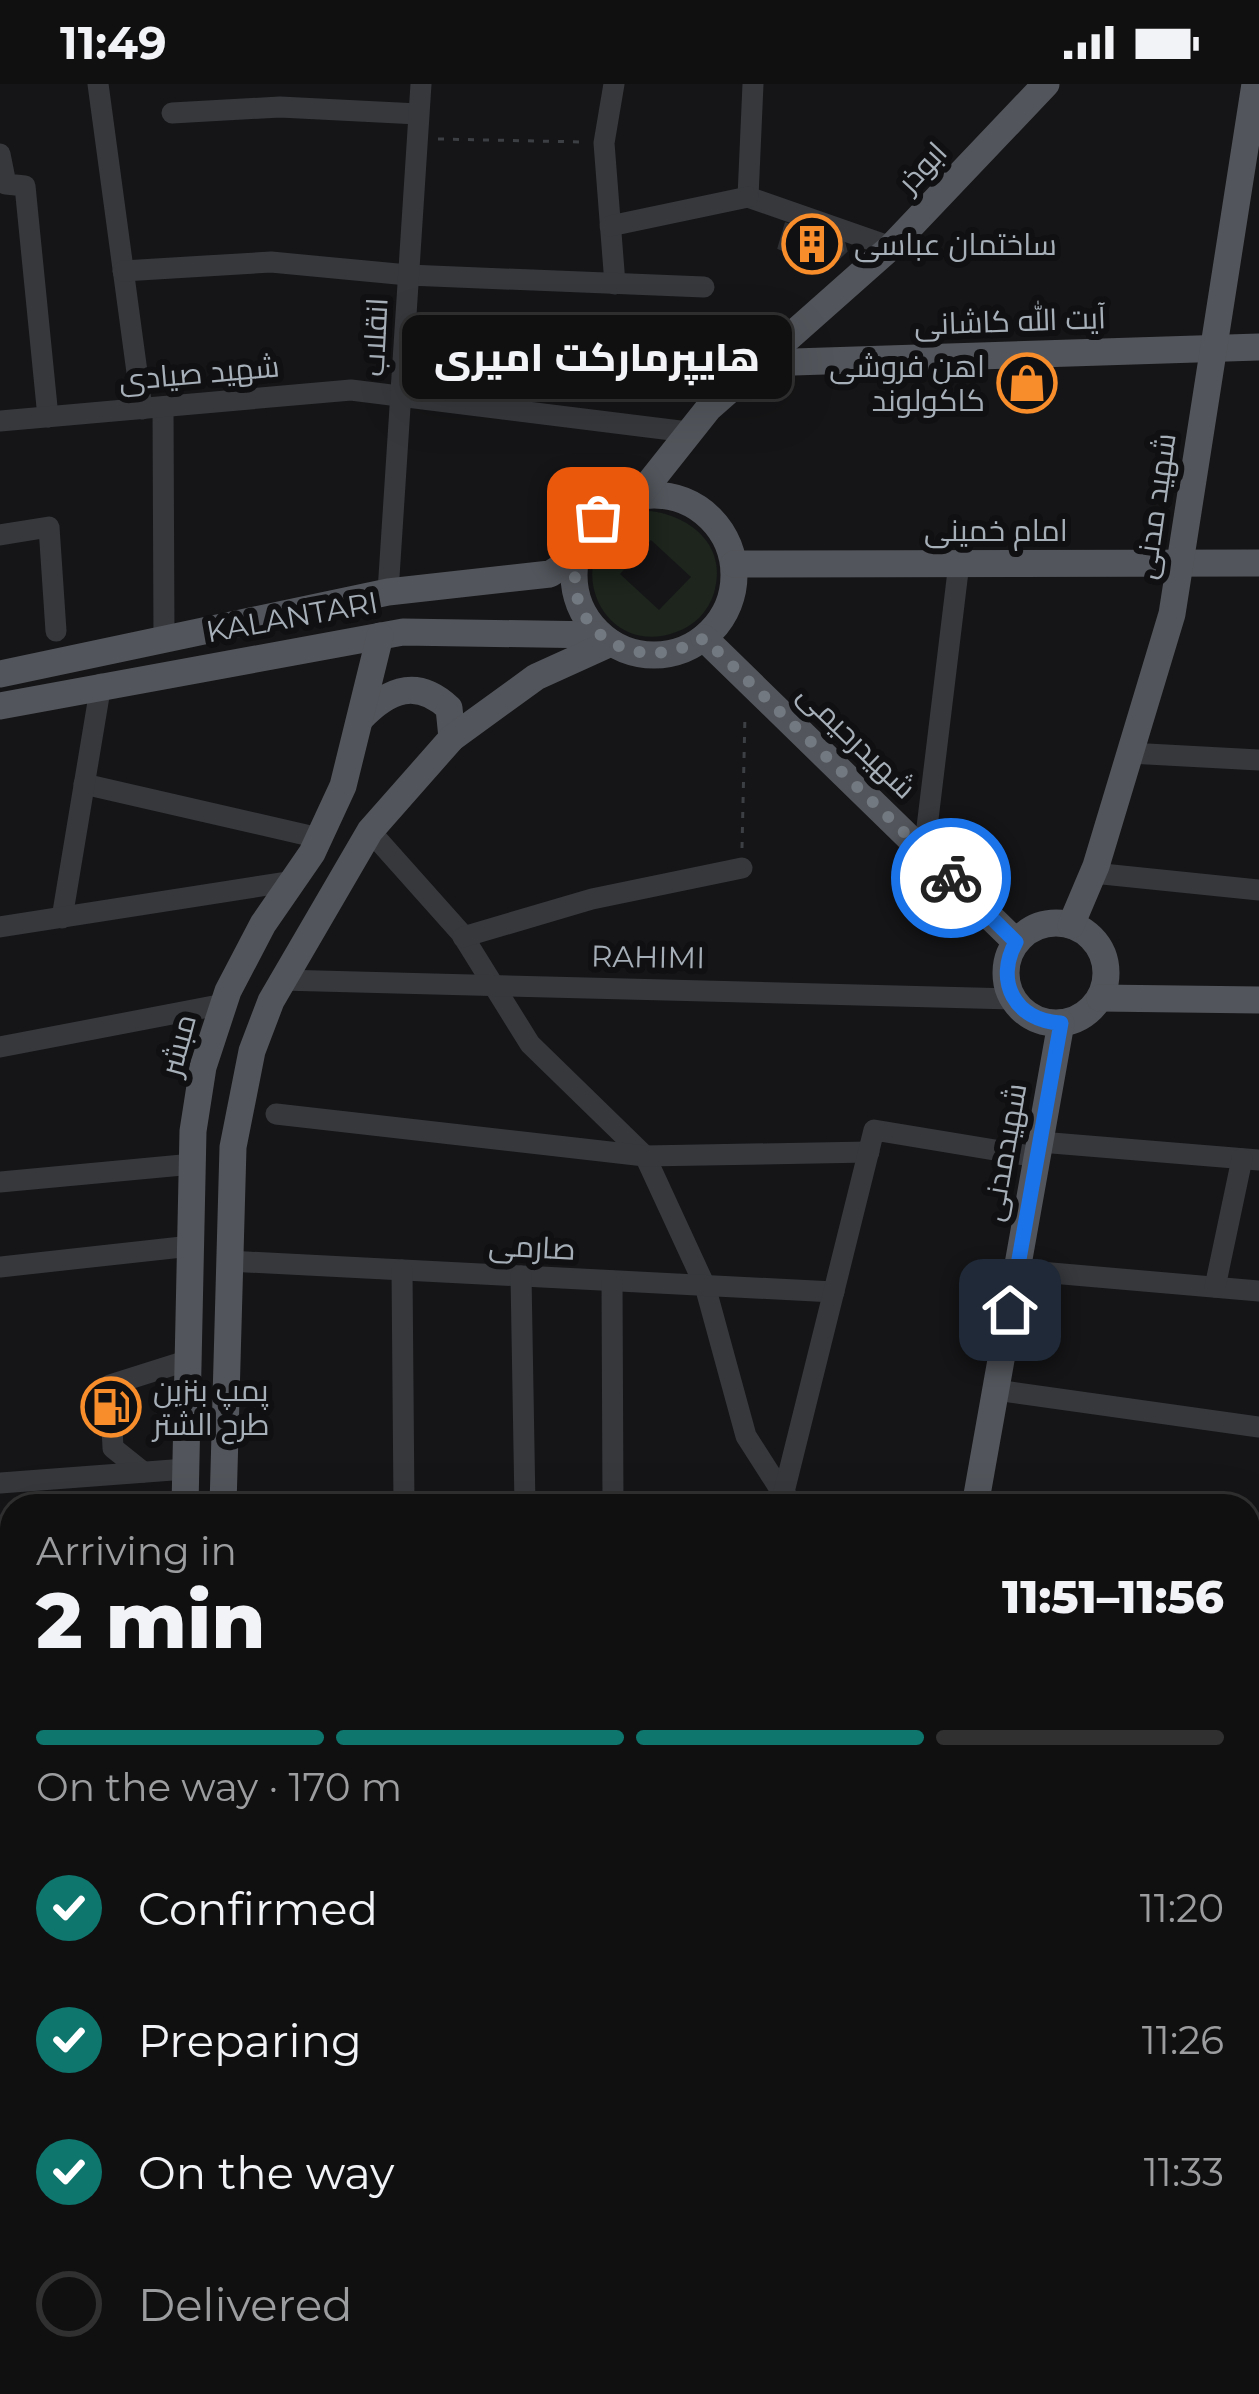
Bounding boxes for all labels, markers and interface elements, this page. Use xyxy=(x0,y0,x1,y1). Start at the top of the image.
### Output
text: 11:49 xyxy=(60,15,167,70)
street label: ابوذر xyxy=(888,134,955,201)
building icon: ساختمان عباسی xyxy=(781,213,843,275)
place label: ساختمان عباسی xyxy=(854,226,1057,263)
street label: انقلاب xyxy=(354,297,396,377)
street label: آیت الله کاشانی xyxy=(913,298,1106,343)
callout: هایپرمارکت امیری xyxy=(403,314,793,398)
text: هایپرمارکت امیری xyxy=(434,333,760,381)
street label: شهید صیادی xyxy=(117,348,281,398)
place label: اهن فروشی کاکولوند xyxy=(829,348,985,419)
shop icon: اهن فروشی کاکولوند xyxy=(996,352,1058,414)
street label: شهید مدنی xyxy=(1126,431,1184,581)
pin xyxy=(547,467,649,569)
icon: bag xyxy=(565,485,631,551)
street label: امام خمینی xyxy=(924,512,1068,551)
street label: KALANTARI xyxy=(203,584,381,650)
street label: شهیدرحیمی xyxy=(790,676,924,806)
courier xyxy=(891,818,1011,938)
icon: bike xyxy=(918,845,984,911)
street label: RAHIMI xyxy=(590,938,706,976)
street label: مبشر xyxy=(152,1010,204,1082)
street label: شهیدمدنی xyxy=(974,1080,1034,1224)
street label: صارمی xyxy=(488,1226,576,1268)
pin xyxy=(959,1259,1061,1361)
icon: home xyxy=(977,1277,1043,1343)
place label: پمپ بنزین طرح الشتر xyxy=(151,1372,270,1445)
fuel station icon: پمپ بنزین طرح الشتر xyxy=(80,1376,142,1438)
text: Arriving in xyxy=(36,1527,237,1575)
text: 11:51–11:56 xyxy=(1002,1569,1224,1624)
text: 2 min xyxy=(36,1572,266,1668)
text: On the way · 170 m xyxy=(36,1763,402,1811)
icon: check xyxy=(36,1875,102,1941)
text: Confirmed xyxy=(138,1881,378,1936)
text: 11:20 xyxy=(1140,1884,1224,1932)
icon: check xyxy=(36,2007,102,2073)
text: Preparing xyxy=(138,2013,362,2068)
text: 11:26 xyxy=(1142,2016,1224,2064)
icon: check xyxy=(36,2139,102,2205)
text: On the way xyxy=(138,2145,394,2200)
text: 11:33 xyxy=(1144,2148,1224,2196)
text: Delivered xyxy=(138,2277,353,2332)

